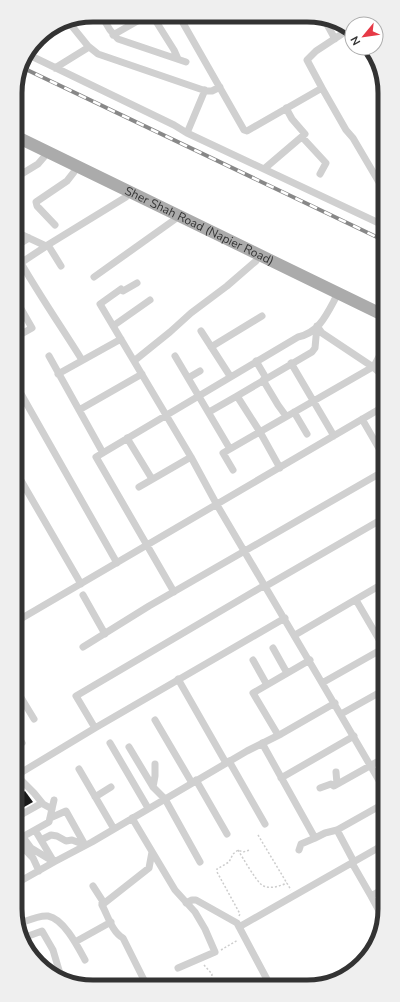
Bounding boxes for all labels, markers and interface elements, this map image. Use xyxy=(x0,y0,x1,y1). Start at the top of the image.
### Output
north arrow xyxy=(344,16,384,56)
text: N xyxy=(347,33,364,48)
street label: Sher Shah Road (Napier Road) xyxy=(122,183,277,269)

